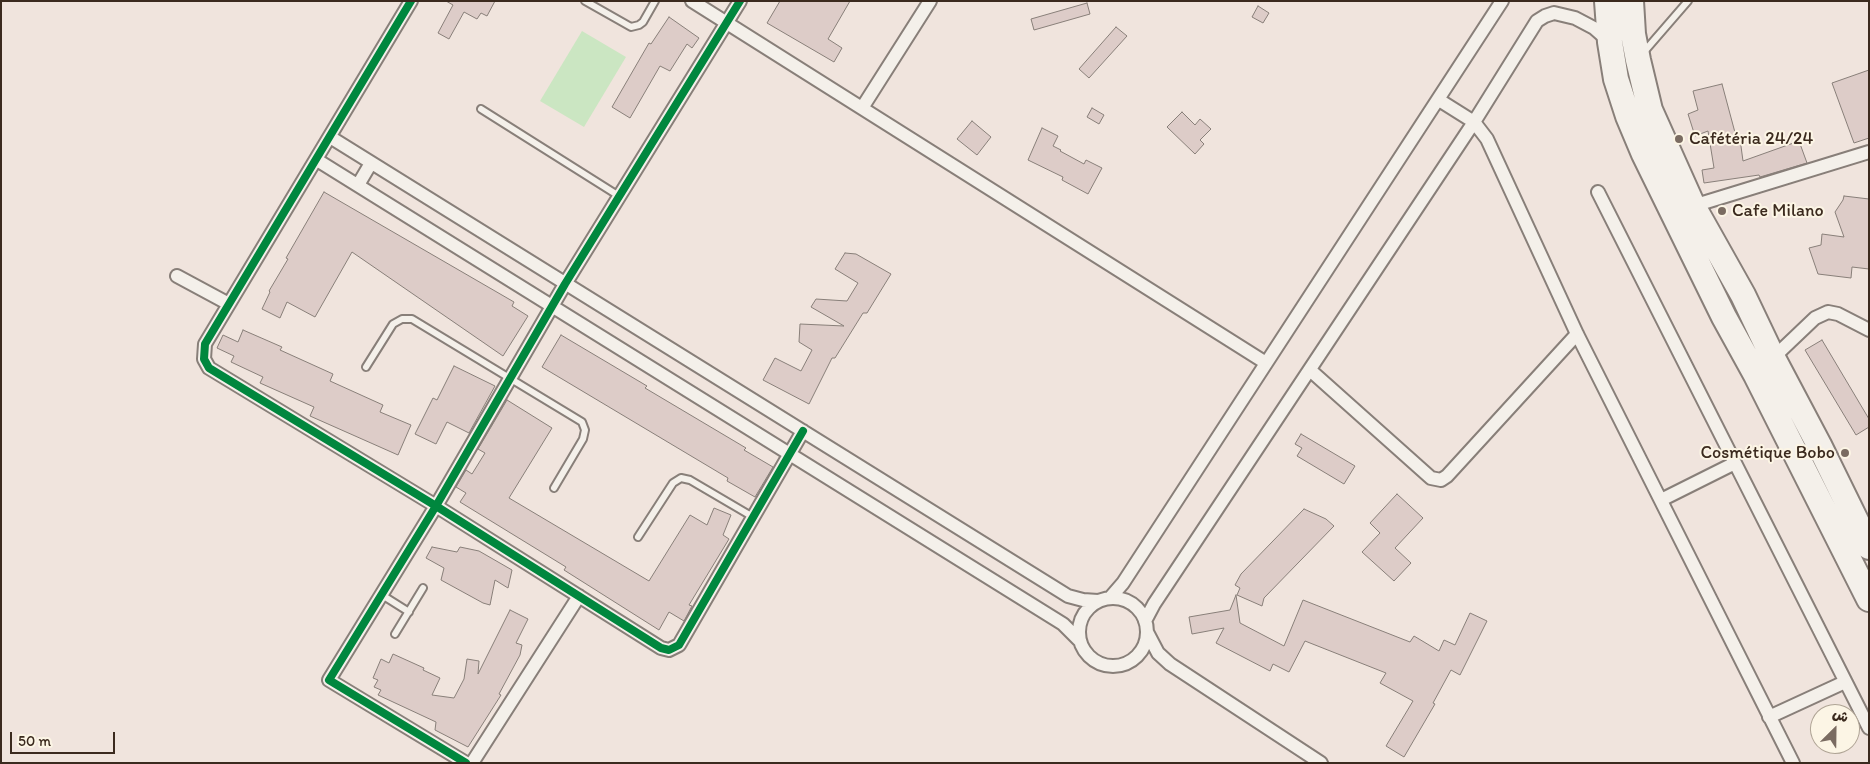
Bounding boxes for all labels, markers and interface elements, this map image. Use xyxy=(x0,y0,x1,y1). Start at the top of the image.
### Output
place label: Cafétéria 24/24 xyxy=(1689,128,1813,150)
marker: Cafétéria 24/24 xyxy=(1673,133,1685,145)
place label: Cafe Milano xyxy=(1732,200,1824,222)
marker: Cafe Milano xyxy=(1716,205,1728,217)
place label: Cosmétique Bobo xyxy=(1701,442,1835,464)
marker: Cosmétique Bobo xyxy=(1839,447,1851,459)
north arrow xyxy=(1810,704,1860,754)
text: ش xyxy=(1830,705,1851,726)
scale bar xyxy=(12,722,118,754)
text: 50 m xyxy=(18,732,51,750)

